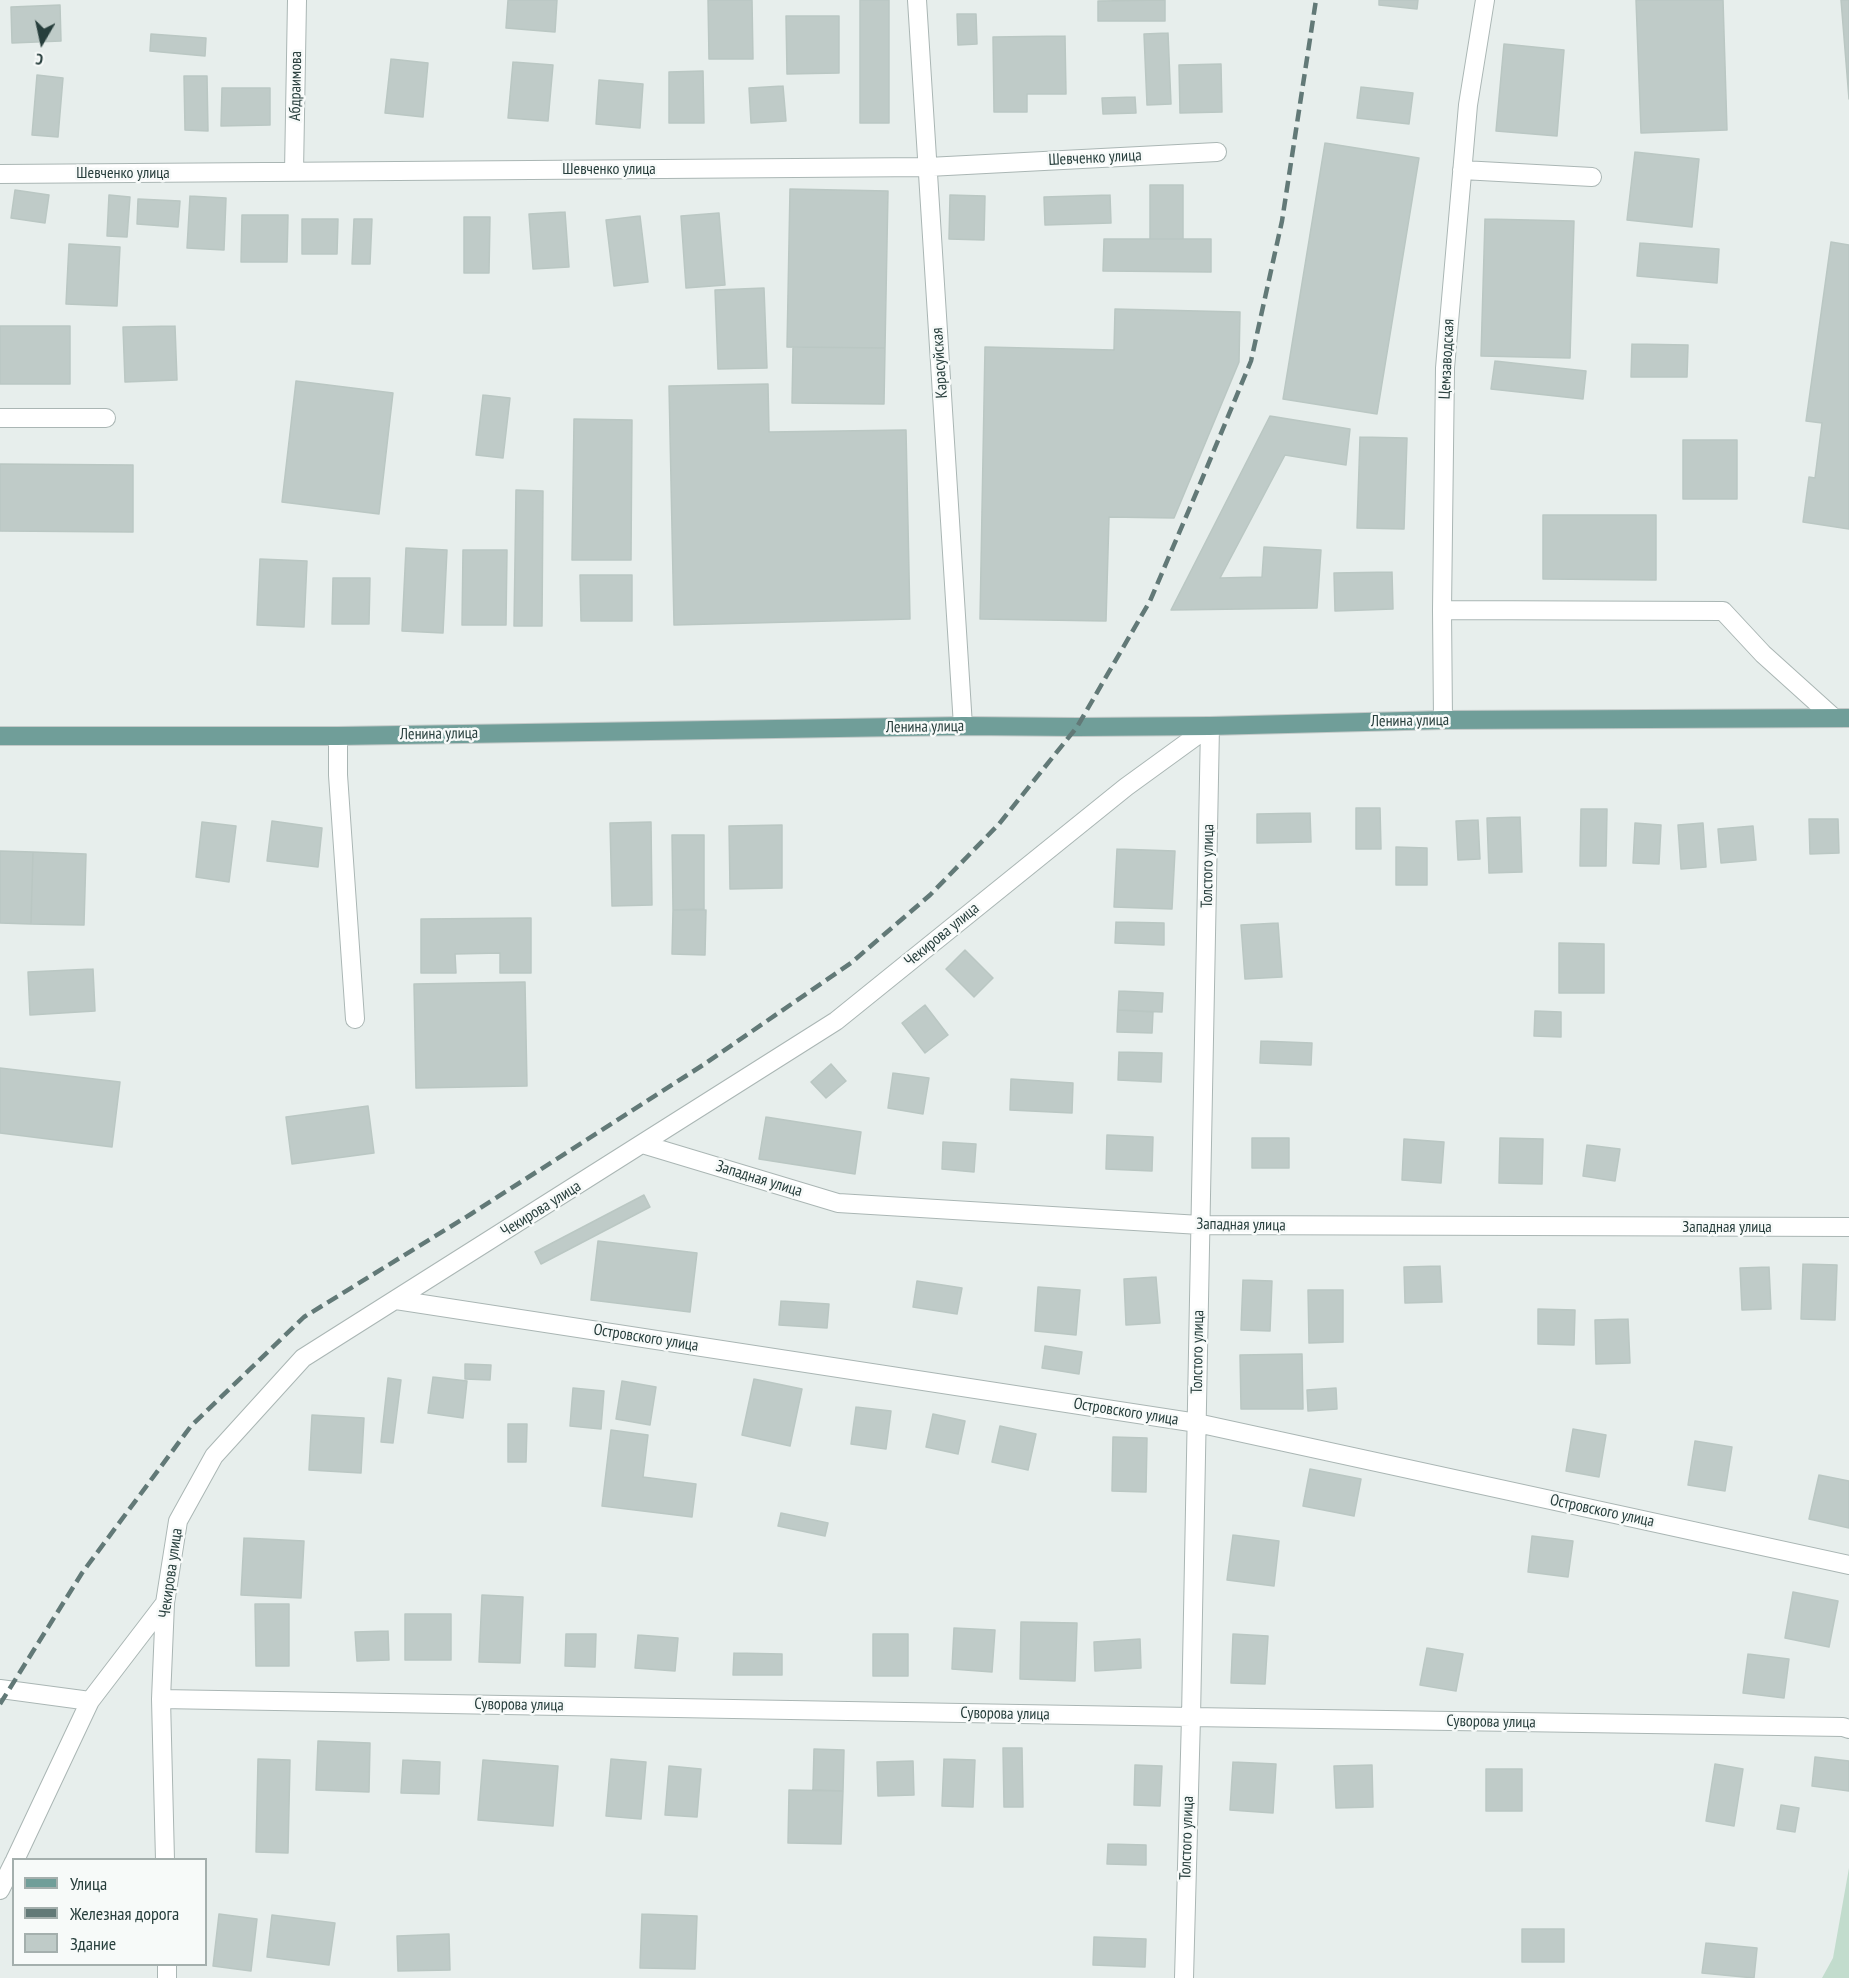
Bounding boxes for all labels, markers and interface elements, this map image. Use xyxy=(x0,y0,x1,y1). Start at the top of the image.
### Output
north arrow xyxy=(12,12,72,72)
text: С xyxy=(34,49,44,70)
street label: Абдраимова xyxy=(286,51,306,121)
street label: Шевченко улица xyxy=(1048,146,1142,170)
street label: Шевченко улица xyxy=(562,159,656,179)
street label: Шевченко улица xyxy=(76,163,170,183)
street label: Цемзаводская xyxy=(1435,318,1459,400)
street label: Карасуйская xyxy=(928,327,952,399)
street label: Ленина улица xyxy=(1371,711,1449,731)
street label: Ленина улица xyxy=(886,717,964,737)
street label: Ленина улица xyxy=(400,724,478,744)
street label: Толстого улица xyxy=(1198,824,1218,908)
street label: Чекирова улица xyxy=(901,899,983,971)
street label: Западная улица xyxy=(713,1157,805,1201)
street label: Чекирова улица xyxy=(498,1177,584,1241)
street label: Западная улица xyxy=(1196,1215,1286,1235)
street label: Западная улица xyxy=(1682,1217,1772,1237)
street label: Толстого улица xyxy=(1188,1310,1208,1394)
street label: Островского улица xyxy=(592,1320,700,1356)
street label: Островского улица xyxy=(1072,1394,1180,1430)
street label: Островского улица xyxy=(1548,1491,1656,1531)
street label: Чекирова улица xyxy=(155,1527,187,1619)
street label: Суворова улица xyxy=(474,1695,564,1715)
street label: Суворова улица xyxy=(960,1704,1050,1724)
street label: Суворова улица xyxy=(1446,1712,1536,1732)
street label: Толстого улица xyxy=(1176,1796,1198,1880)
legend xyxy=(12,1858,207,1966)
text: Улица xyxy=(70,1872,107,1895)
text: Железная дорога xyxy=(70,1902,179,1925)
text: Здание xyxy=(70,1932,116,1955)

